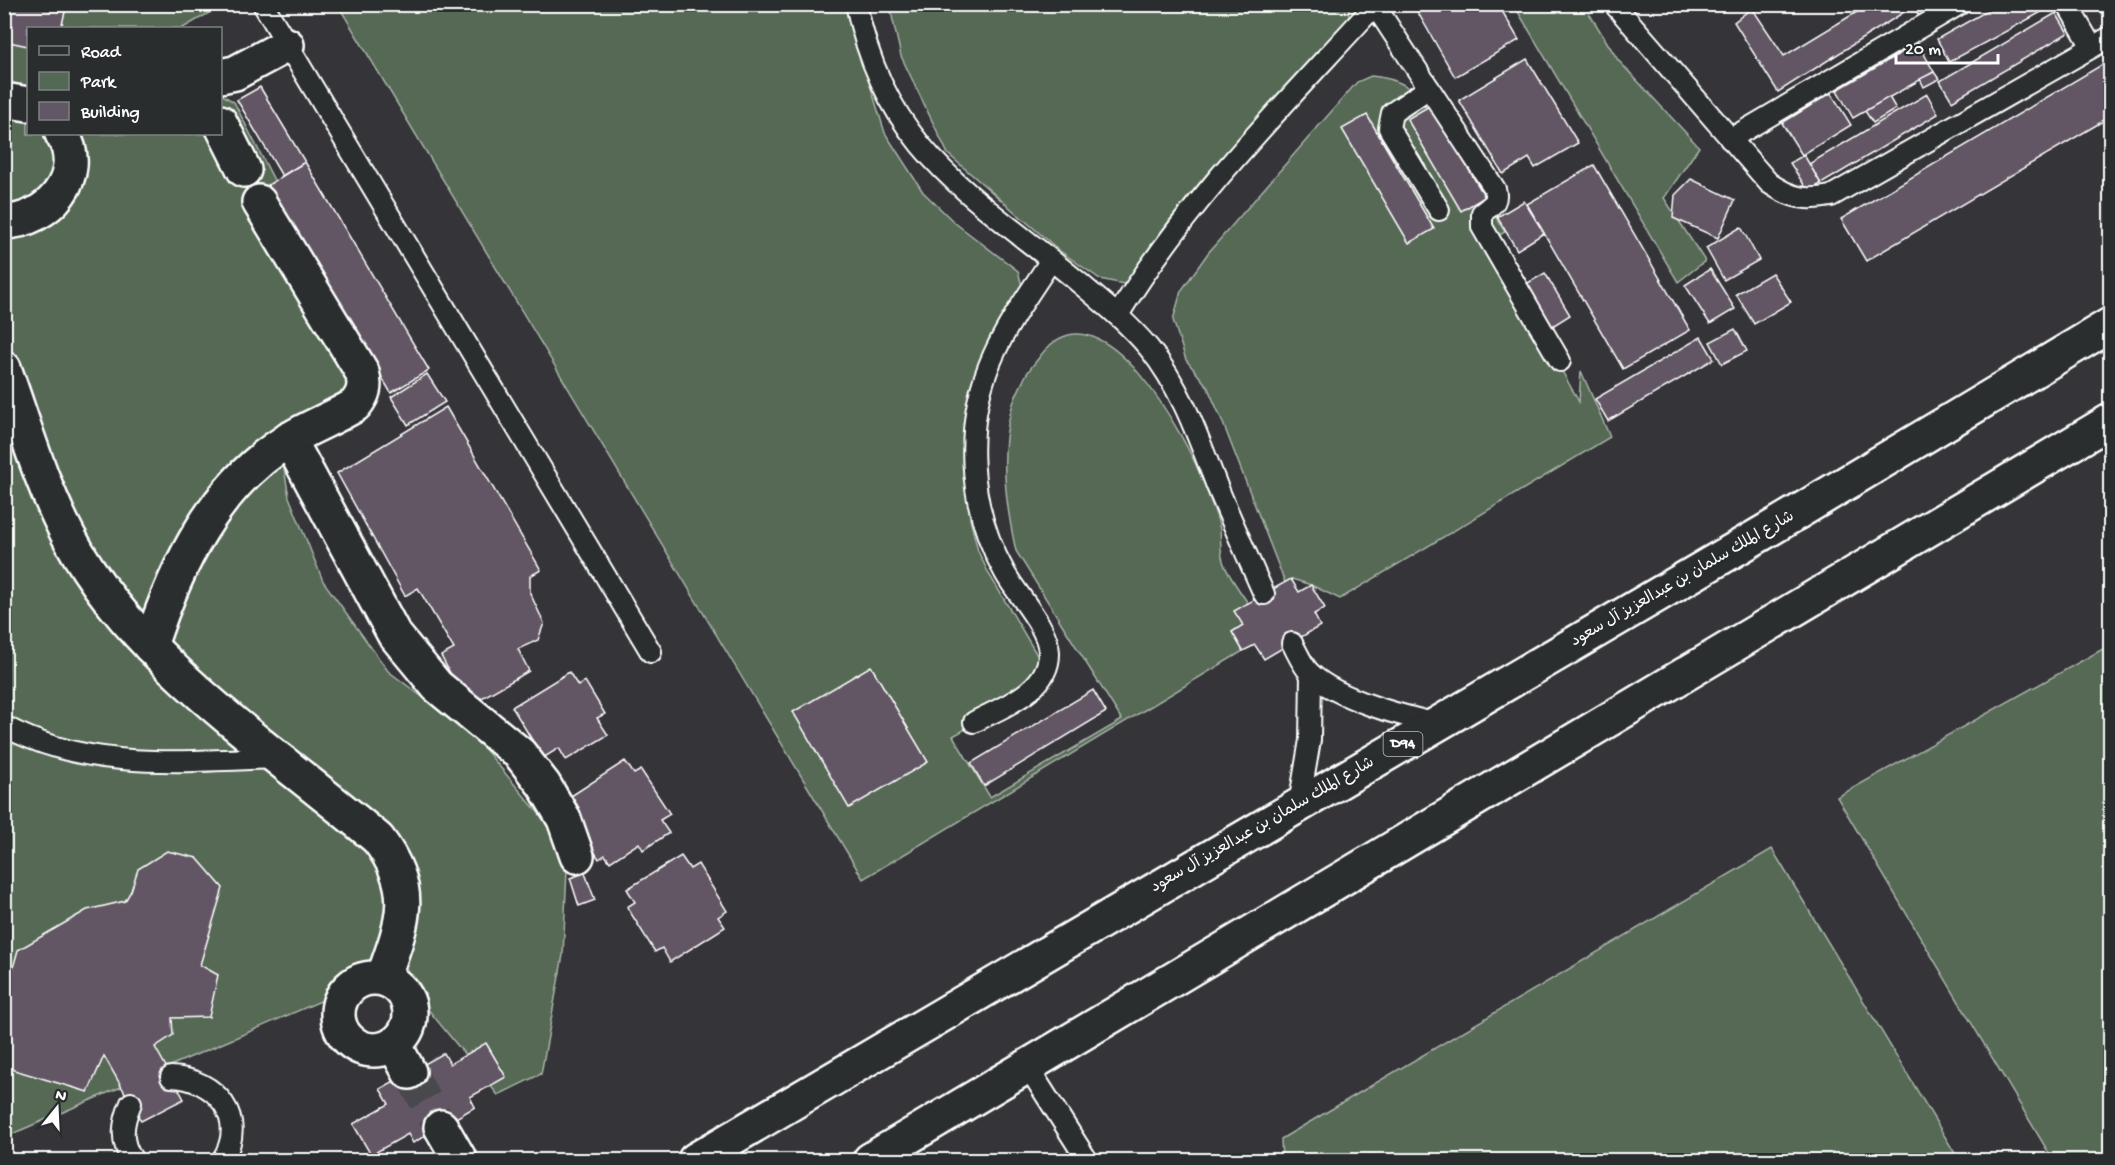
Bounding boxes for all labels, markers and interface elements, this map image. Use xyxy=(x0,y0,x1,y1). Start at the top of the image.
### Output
legend xyxy=(27,27,222,135)
scale bar xyxy=(1896,27,1998,65)
text: 20 m xyxy=(1905,40,1941,61)
text: Road xyxy=(81,43,122,64)
text: Park xyxy=(80,73,117,94)
text: Building xyxy=(80,103,140,124)
street label: شارع الملك سلمان بن عبدالعزيز آل سعود xyxy=(1567,507,1798,652)
road number: D94 xyxy=(1384,732,1422,756)
street label: شارع الملك سلمان بن عبدالعزيز آل سعود xyxy=(1147,753,1378,898)
north arrow xyxy=(27,1078,87,1138)
text: N xyxy=(53,1086,69,1108)

